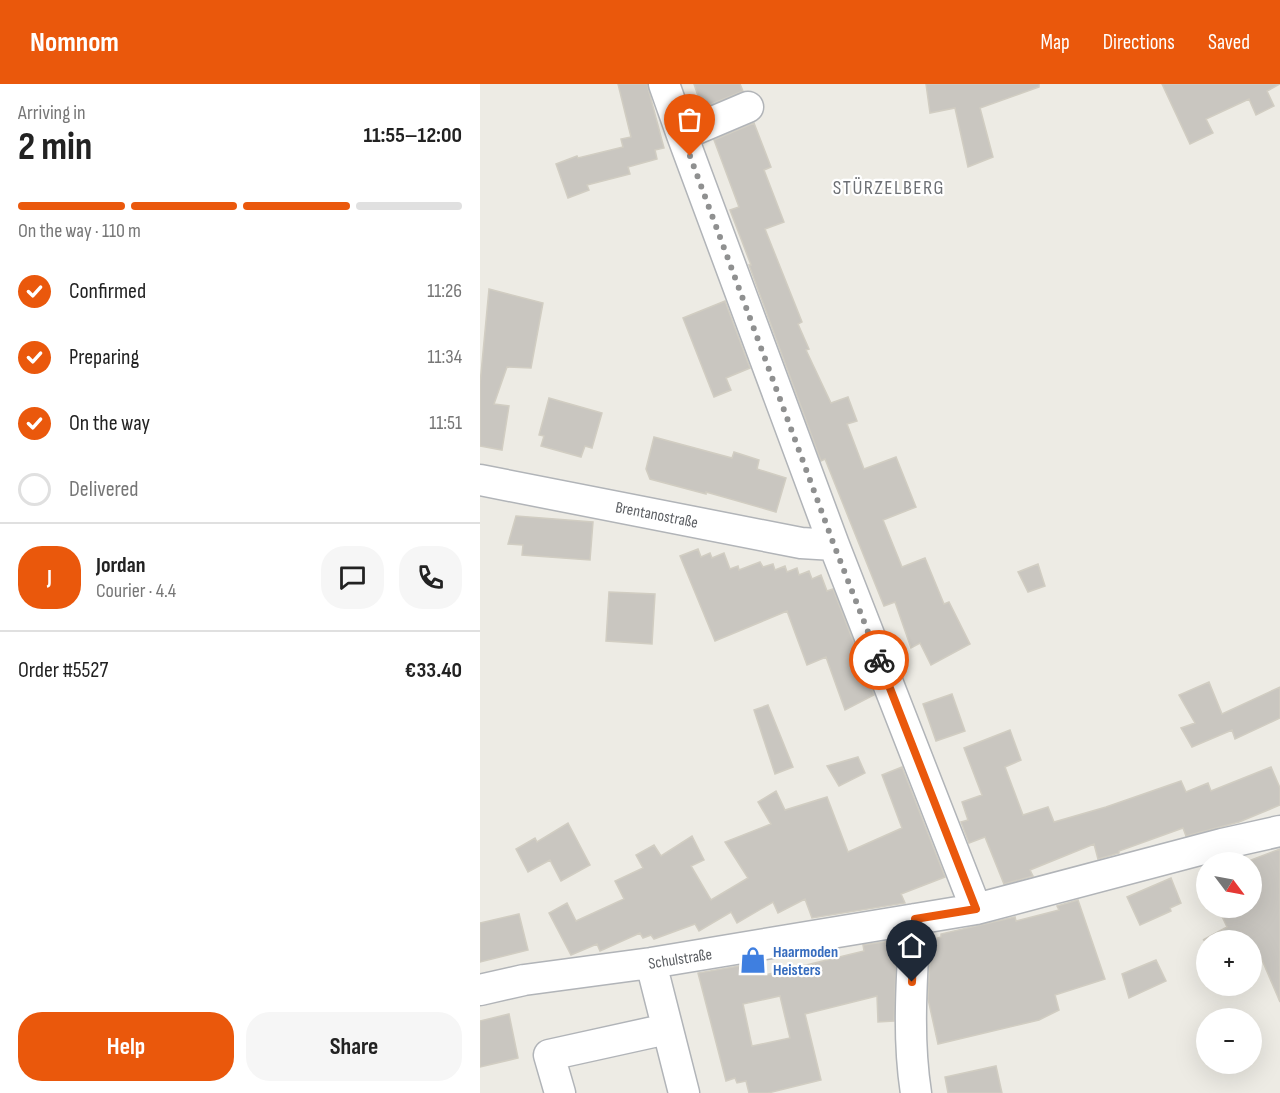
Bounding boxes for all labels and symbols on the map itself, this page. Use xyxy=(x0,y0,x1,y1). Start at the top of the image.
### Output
pin xyxy=(664,94,715,156)
district label: STÜRZELBERG xyxy=(833,176,945,200)
street label: Brentanostraße xyxy=(614,498,700,533)
courier xyxy=(849,630,909,690)
north arrow xyxy=(1196,852,1262,918)
pin xyxy=(886,920,937,982)
place label: Haarmoden Heisters xyxy=(773,943,838,980)
street label: Schulstraße xyxy=(647,945,713,974)
shop icon: Haarmoden Heisters xyxy=(738,945,768,975)

